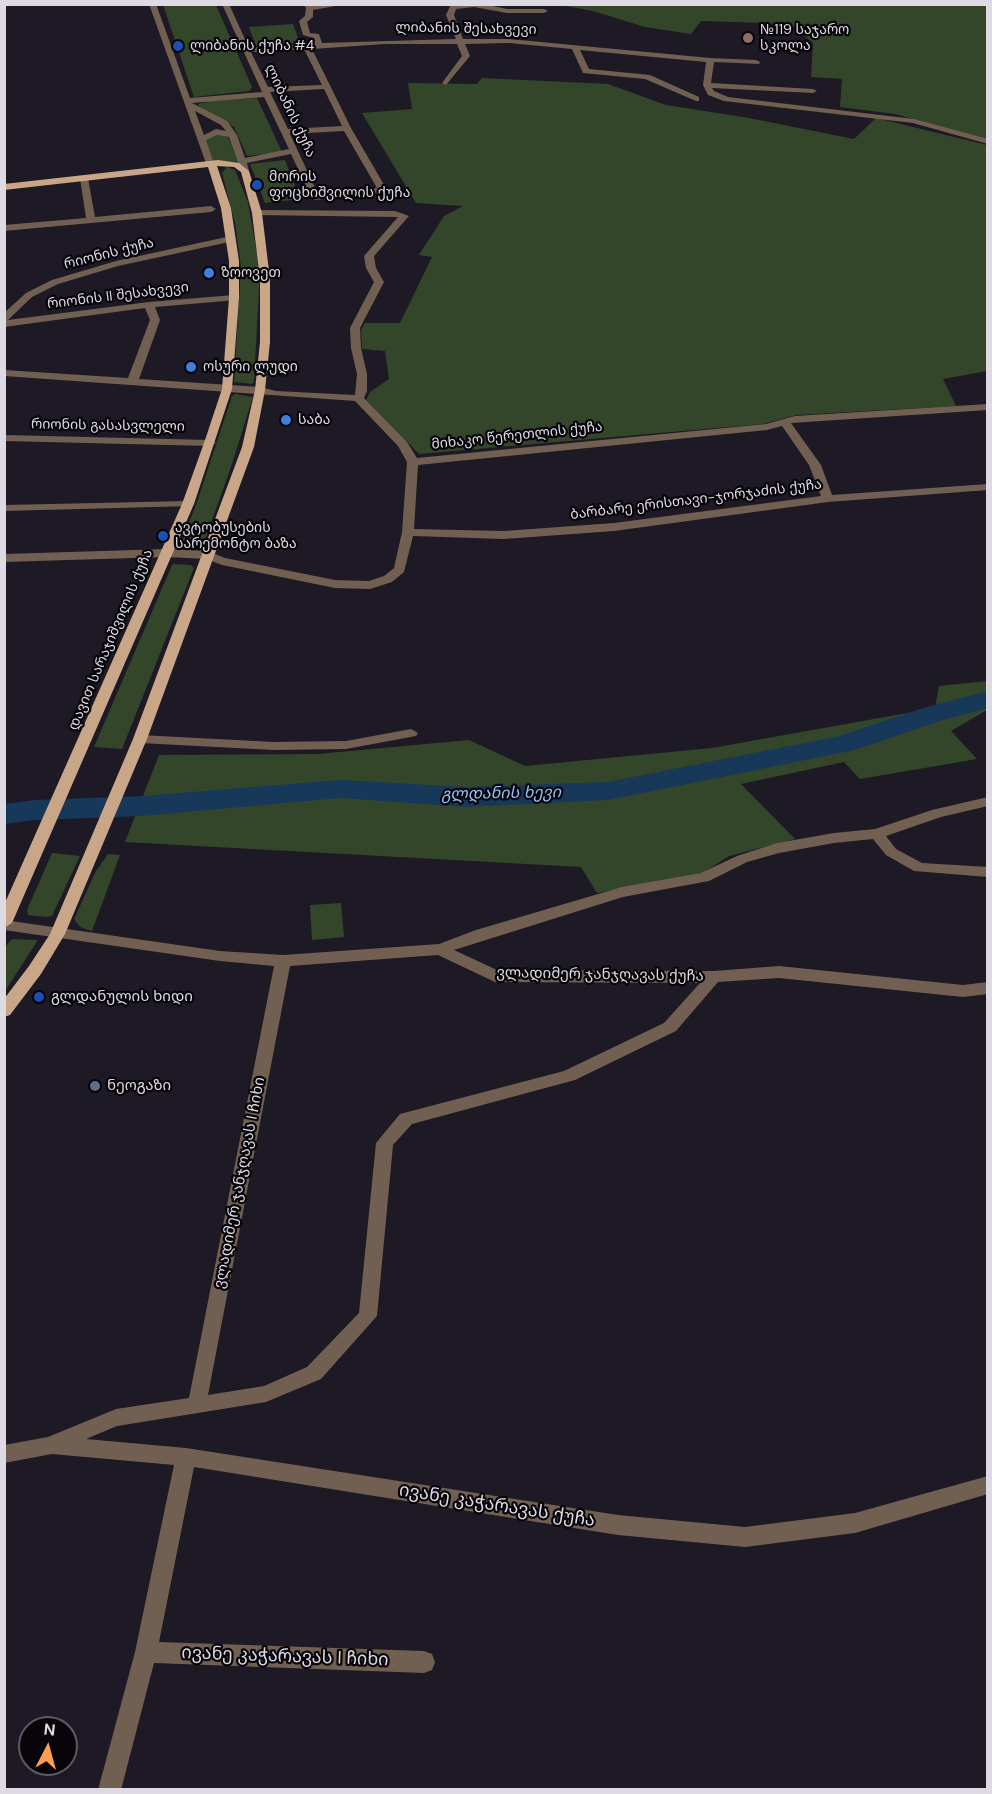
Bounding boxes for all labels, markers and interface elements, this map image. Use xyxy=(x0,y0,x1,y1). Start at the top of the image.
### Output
street label: ლიბანის შესახვევი xyxy=(395,19,537,39)
place label: №119 საჯარო სკოლა xyxy=(760,22,849,54)
marker: №119 საჯარო სკოლა xyxy=(741,31,755,45)
place label: ლიბანის ქუჩა #4 xyxy=(190,38,314,54)
marker: ლიბანის ქუჩა #4 xyxy=(171,39,185,53)
street label: ლიბანის ქუჩა xyxy=(261,62,319,160)
place label: მორის ფოცხიშვილის ქუჩა xyxy=(269,169,410,202)
marker: მორის ფოცხიშვილის ქუჩა xyxy=(250,178,264,192)
street label: რიონის ქუჩა xyxy=(62,235,156,273)
place label: ზოოვეთ xyxy=(221,265,281,281)
marker: ზოოვეთ xyxy=(202,266,216,280)
street label: რიონის II შესახვევი xyxy=(46,279,190,313)
place label: ოსური ლუდი xyxy=(203,359,298,375)
marker: ოსური ლუდი xyxy=(184,360,198,374)
place label: საბა xyxy=(298,412,330,428)
marker: საბა xyxy=(279,413,293,427)
street label: რიონის გასასვლელი xyxy=(31,416,185,436)
street label: მიხაკო წერეთლის ქუჩა xyxy=(431,419,603,453)
street label: ბარბარე ერისთავი-ჯორჯაძის ქუჩა xyxy=(569,476,823,524)
place label: ავტობუსების სარემონტო ბაზა xyxy=(175,520,297,552)
marker: ავტობუსების სარემონტო ბაზა xyxy=(156,529,170,543)
street label: დავით სარაჯიშვილის ქუჩა xyxy=(65,547,157,733)
water label: გლდანის ხევი xyxy=(441,783,561,805)
street label: ვლადიმერ ჯანჯღავას ქუჩა xyxy=(496,964,704,986)
place label: გლდანულის ხიდი xyxy=(51,988,193,1006)
marker: გლდანულის ხიდი xyxy=(32,990,46,1004)
street label: ვლადიმერ ჯანჯღავას I ჩიხი xyxy=(211,1076,269,1290)
place label: ნეოგაზი xyxy=(107,1077,171,1095)
marker: ნეოგაზი xyxy=(88,1079,102,1093)
street label: ივანე კაჭარავას ქუჩა xyxy=(398,1480,596,1532)
street label: ივანე კაჭარავას I ჩიხი xyxy=(181,1643,389,1671)
north arrow xyxy=(18,1716,78,1776)
text: N xyxy=(43,1719,57,1741)

